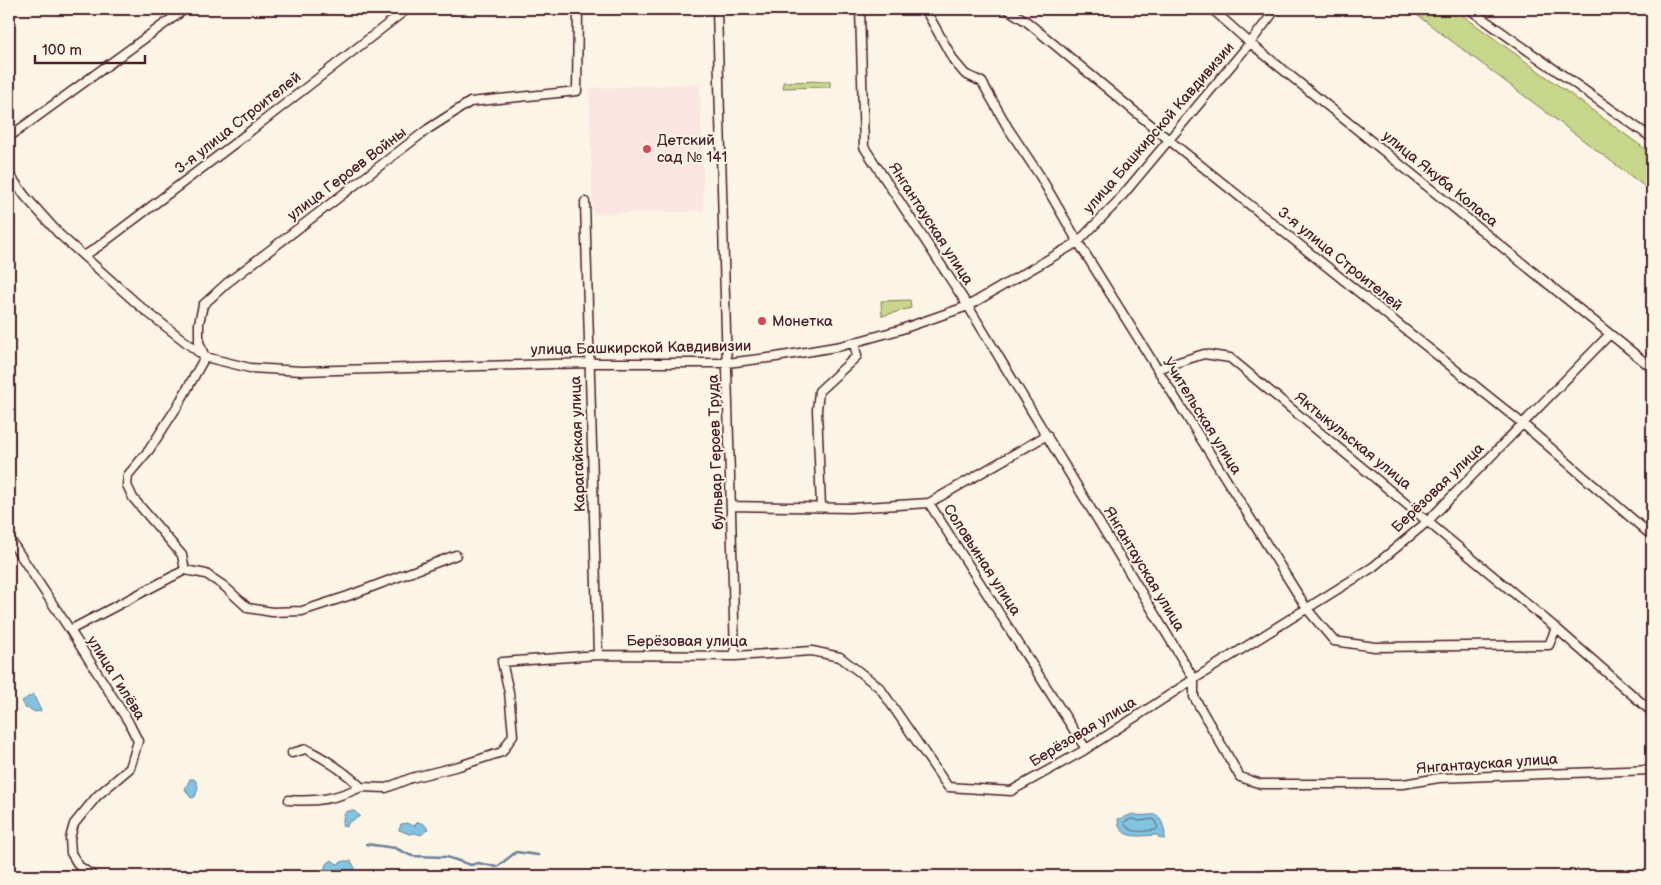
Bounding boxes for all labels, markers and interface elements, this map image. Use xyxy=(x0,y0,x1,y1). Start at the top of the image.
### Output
scale bar xyxy=(35,32,145,64)
street label: улица Башкирской Кавдивизии xyxy=(1079,38,1239,218)
text: 100 m xyxy=(42,41,82,60)
street label: 3-я улица Строителей xyxy=(171,68,305,178)
street label: улица Героев Войны xyxy=(284,123,410,225)
street label: улица Якуба Коласа xyxy=(1378,127,1502,231)
place label: Детский сад № 141 xyxy=(657,131,727,167)
marker: Детский сад № 141 xyxy=(641,143,653,155)
street label: Янгантауская улица xyxy=(884,159,978,289)
street label: 3-я улица Строителей xyxy=(1274,203,1406,315)
place label: Монетка xyxy=(772,312,833,331)
marker: Монетка xyxy=(756,315,768,327)
street label: улица Башкирской Кавдивизии xyxy=(530,337,752,359)
street label: Учительская улица xyxy=(1158,354,1246,478)
street label: бульвар Героев Труда xyxy=(704,374,728,530)
street label: Карагайская улица xyxy=(566,375,590,513)
street label: Яктыкульская улица xyxy=(1291,388,1415,494)
street label: Берёзовая улица xyxy=(1388,439,1488,537)
street label: Соловьиная улица xyxy=(939,501,1025,619)
street label: Янгантауская улица xyxy=(1099,503,1189,635)
street label: улица Гилёва xyxy=(83,632,149,724)
street label: Берёзовая улица xyxy=(626,632,748,651)
street label: Берёзовая улица xyxy=(1026,693,1140,771)
street label: Янгантауская улица xyxy=(1415,750,1559,778)

